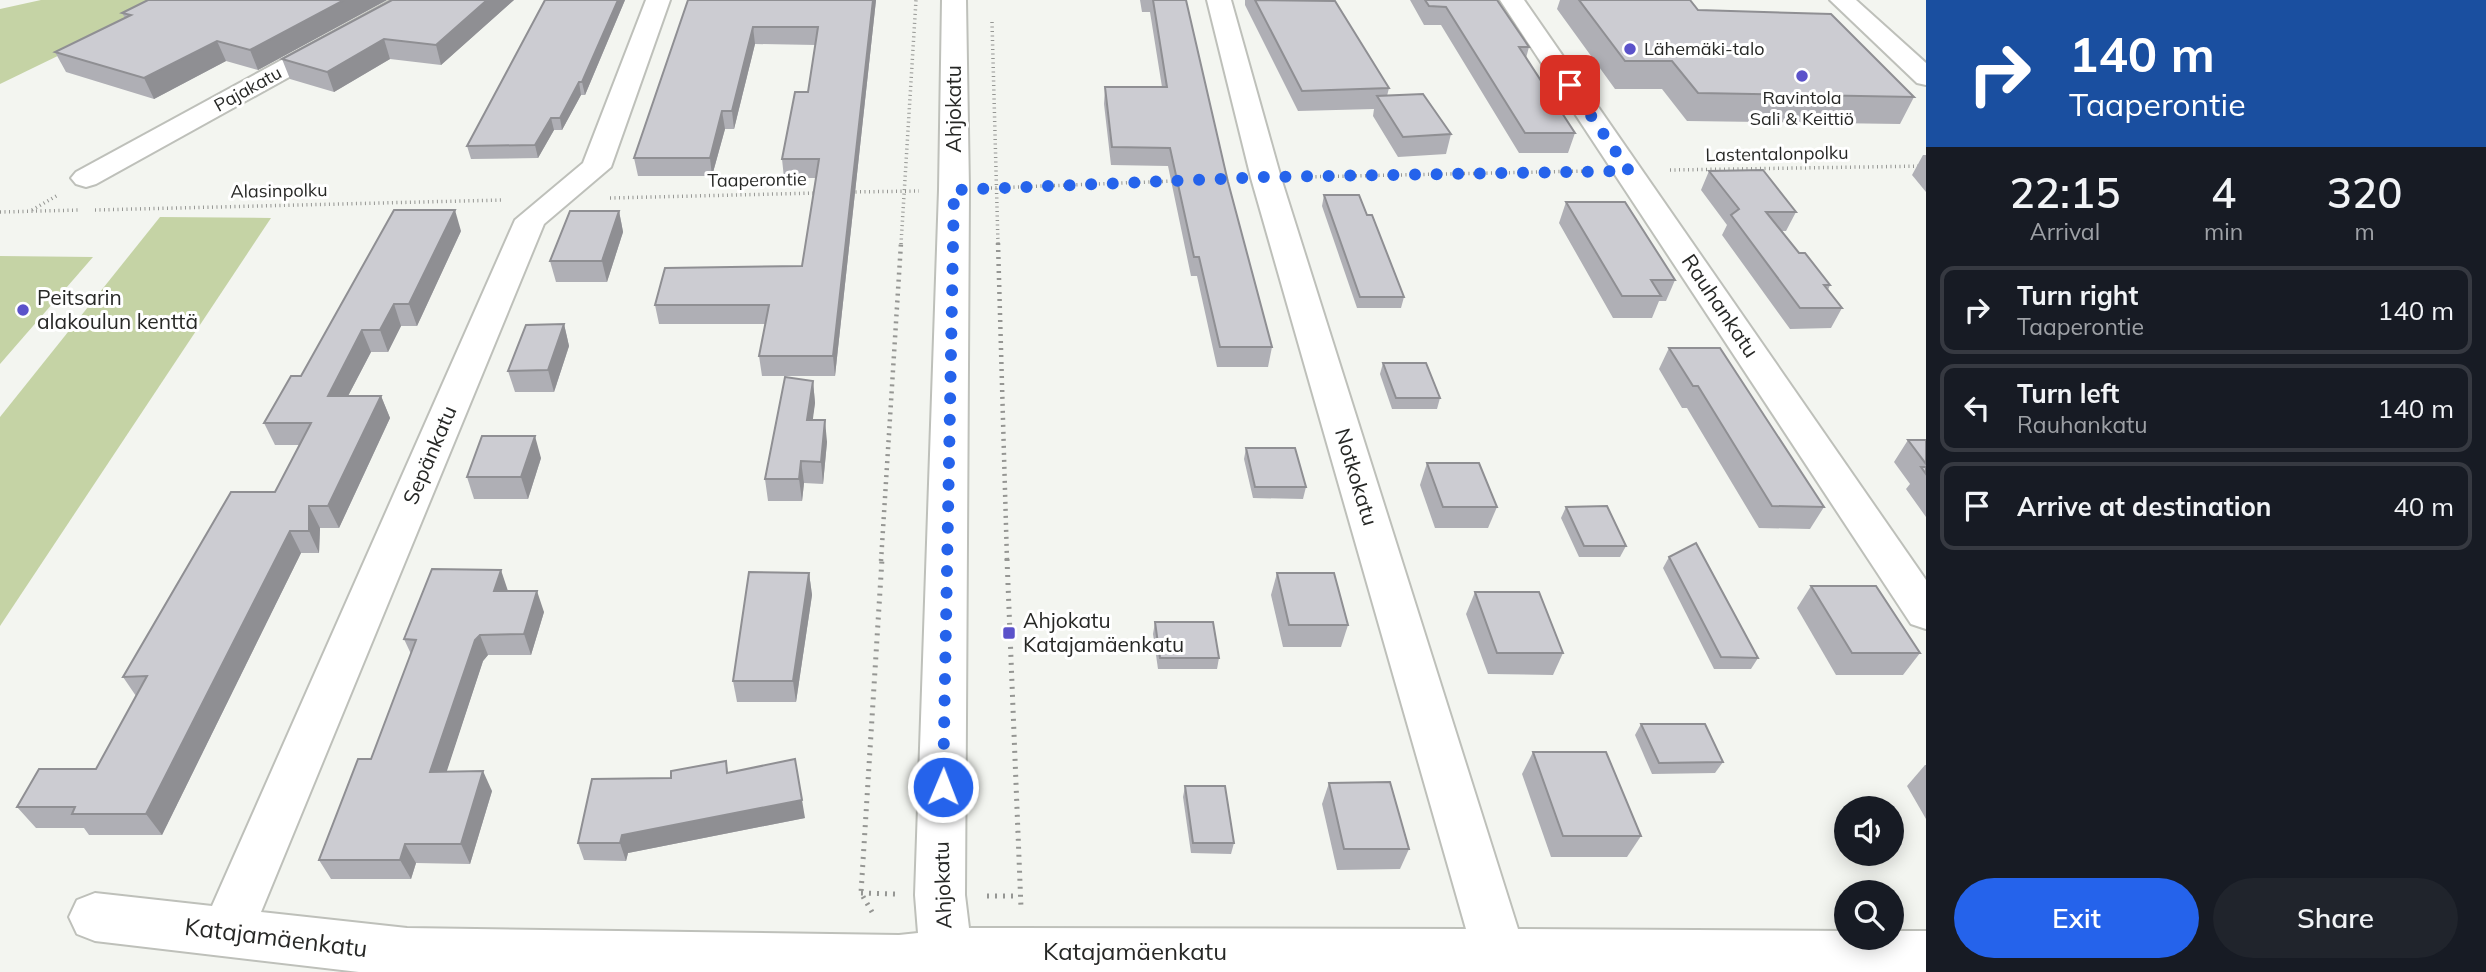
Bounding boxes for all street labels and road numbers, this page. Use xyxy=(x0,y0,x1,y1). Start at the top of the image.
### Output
street label: Pajakatu xyxy=(210,61,286,117)
street label: Ahjokatu xyxy=(940,65,966,153)
street label: Lastentalonpolku xyxy=(1705,141,1849,166)
street label: Taaperontie xyxy=(707,167,807,192)
street label: Alasinpolku xyxy=(230,178,328,203)
street label: Rauhankatu xyxy=(1677,249,1765,362)
street label: Sepänkatu xyxy=(397,401,462,508)
street label: Notkokatu xyxy=(1330,425,1384,528)
street label: Ahjokatu xyxy=(927,841,957,929)
street label: Katajamäenkatu xyxy=(183,911,369,963)
street label: Katajamäenkatu xyxy=(1043,936,1227,966)

